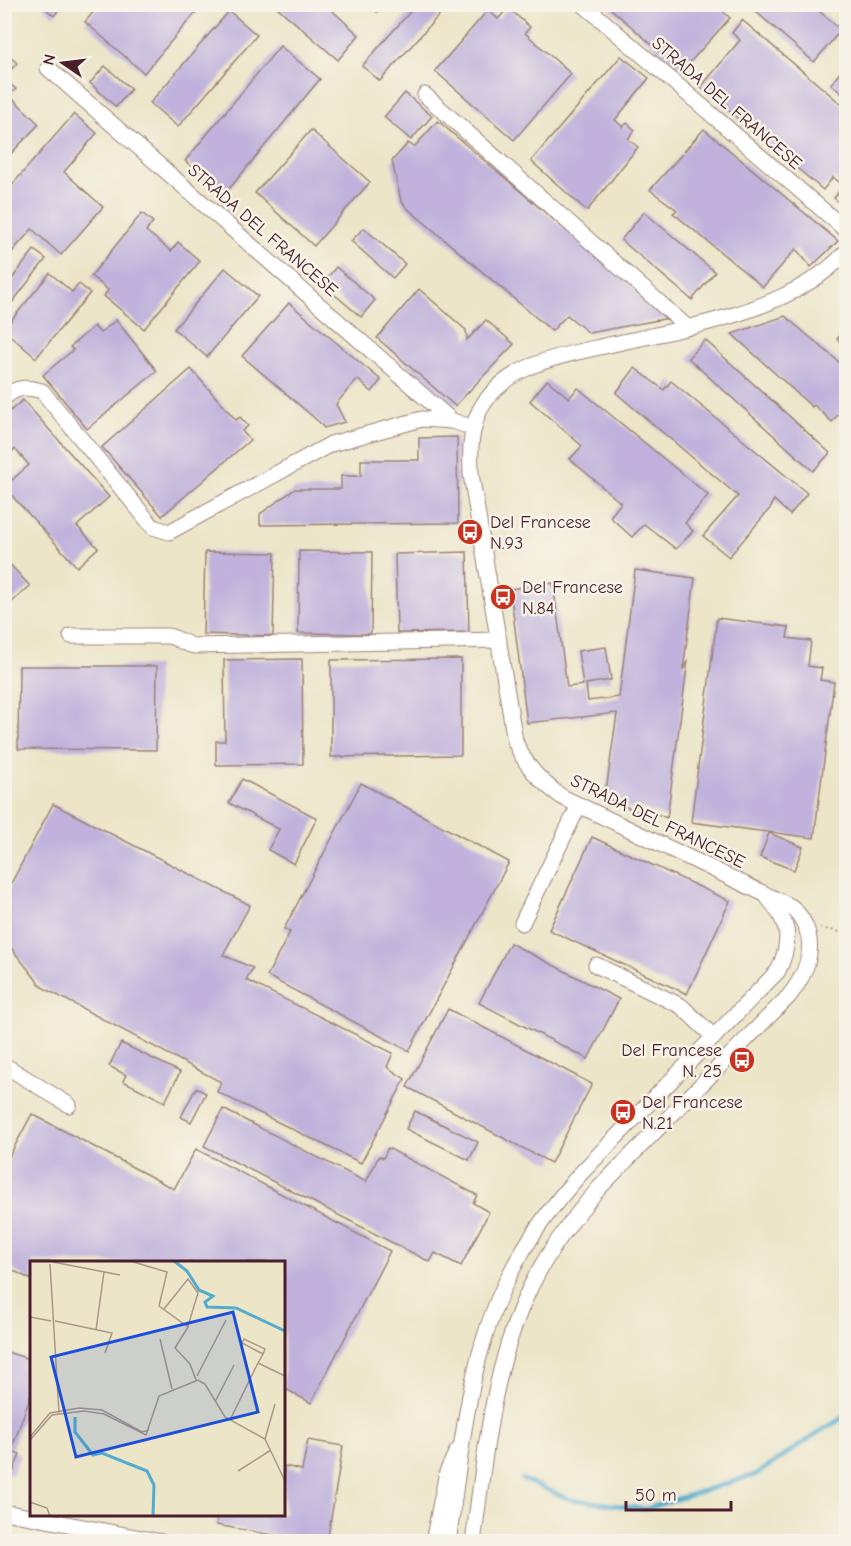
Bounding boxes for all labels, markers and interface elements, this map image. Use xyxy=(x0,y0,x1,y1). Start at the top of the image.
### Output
north arrow xyxy=(33,33,93,93)
street label: STRADA DEL FRANCESE xyxy=(647,33,806,174)
text: N xyxy=(39,52,59,67)
street label: STRADA DEL FRANCESE xyxy=(183,160,342,301)
place label: Del Francese N.93 xyxy=(490,512,591,554)
bus stop icon: Del Francese N.93 xyxy=(455,517,485,547)
place label: Del Francese N.84 xyxy=(522,577,623,619)
bus stop icon: Del Francese N.84 xyxy=(488,582,518,612)
street label: STRADA DEL FRANCESE xyxy=(567,770,749,873)
place label: Del Francese N. 25 xyxy=(621,1040,722,1082)
bus stop icon: Del Francese N. 25 xyxy=(727,1045,757,1075)
place label: Del Francese N.21 xyxy=(642,1092,743,1134)
bus stop icon: Del Francese N.21 xyxy=(608,1097,638,1127)
inset map xyxy=(30,1261,285,1516)
scale bar xyxy=(626,1474,731,1512)
text: 50 m xyxy=(635,1485,677,1506)

